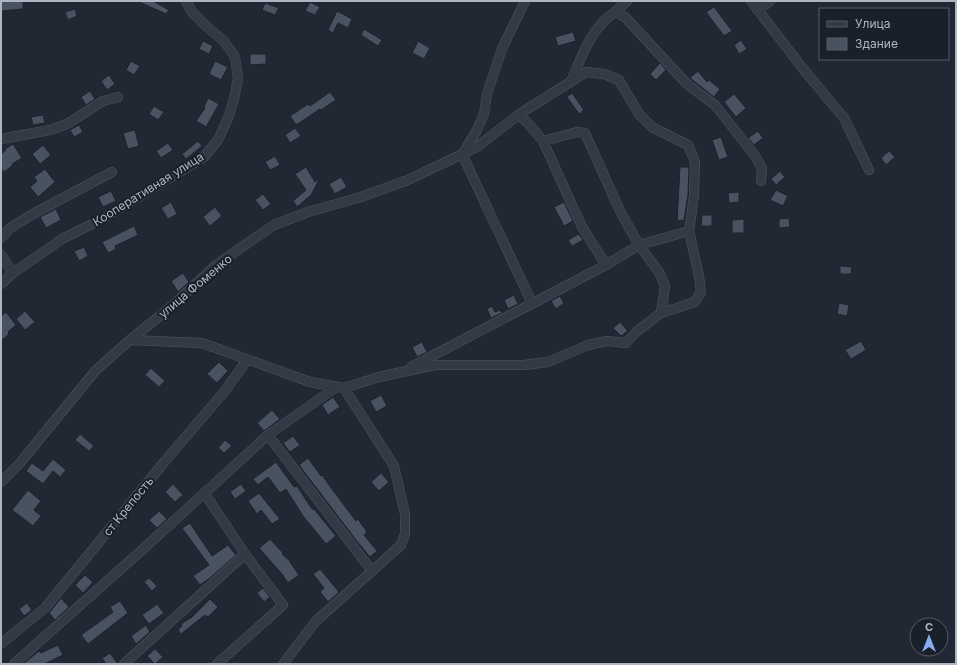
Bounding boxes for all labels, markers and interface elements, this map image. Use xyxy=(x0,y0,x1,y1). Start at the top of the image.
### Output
legend xyxy=(819,8,949,60)
text: Улица xyxy=(855,16,890,31)
text: Здание xyxy=(855,36,898,51)
street label: Кооперативная улица xyxy=(90,149,206,229)
street label: улица Фоменко xyxy=(155,251,235,321)
street label: ст Крепость xyxy=(100,473,157,539)
north arrow xyxy=(909,617,949,657)
text: С xyxy=(925,620,933,634)

